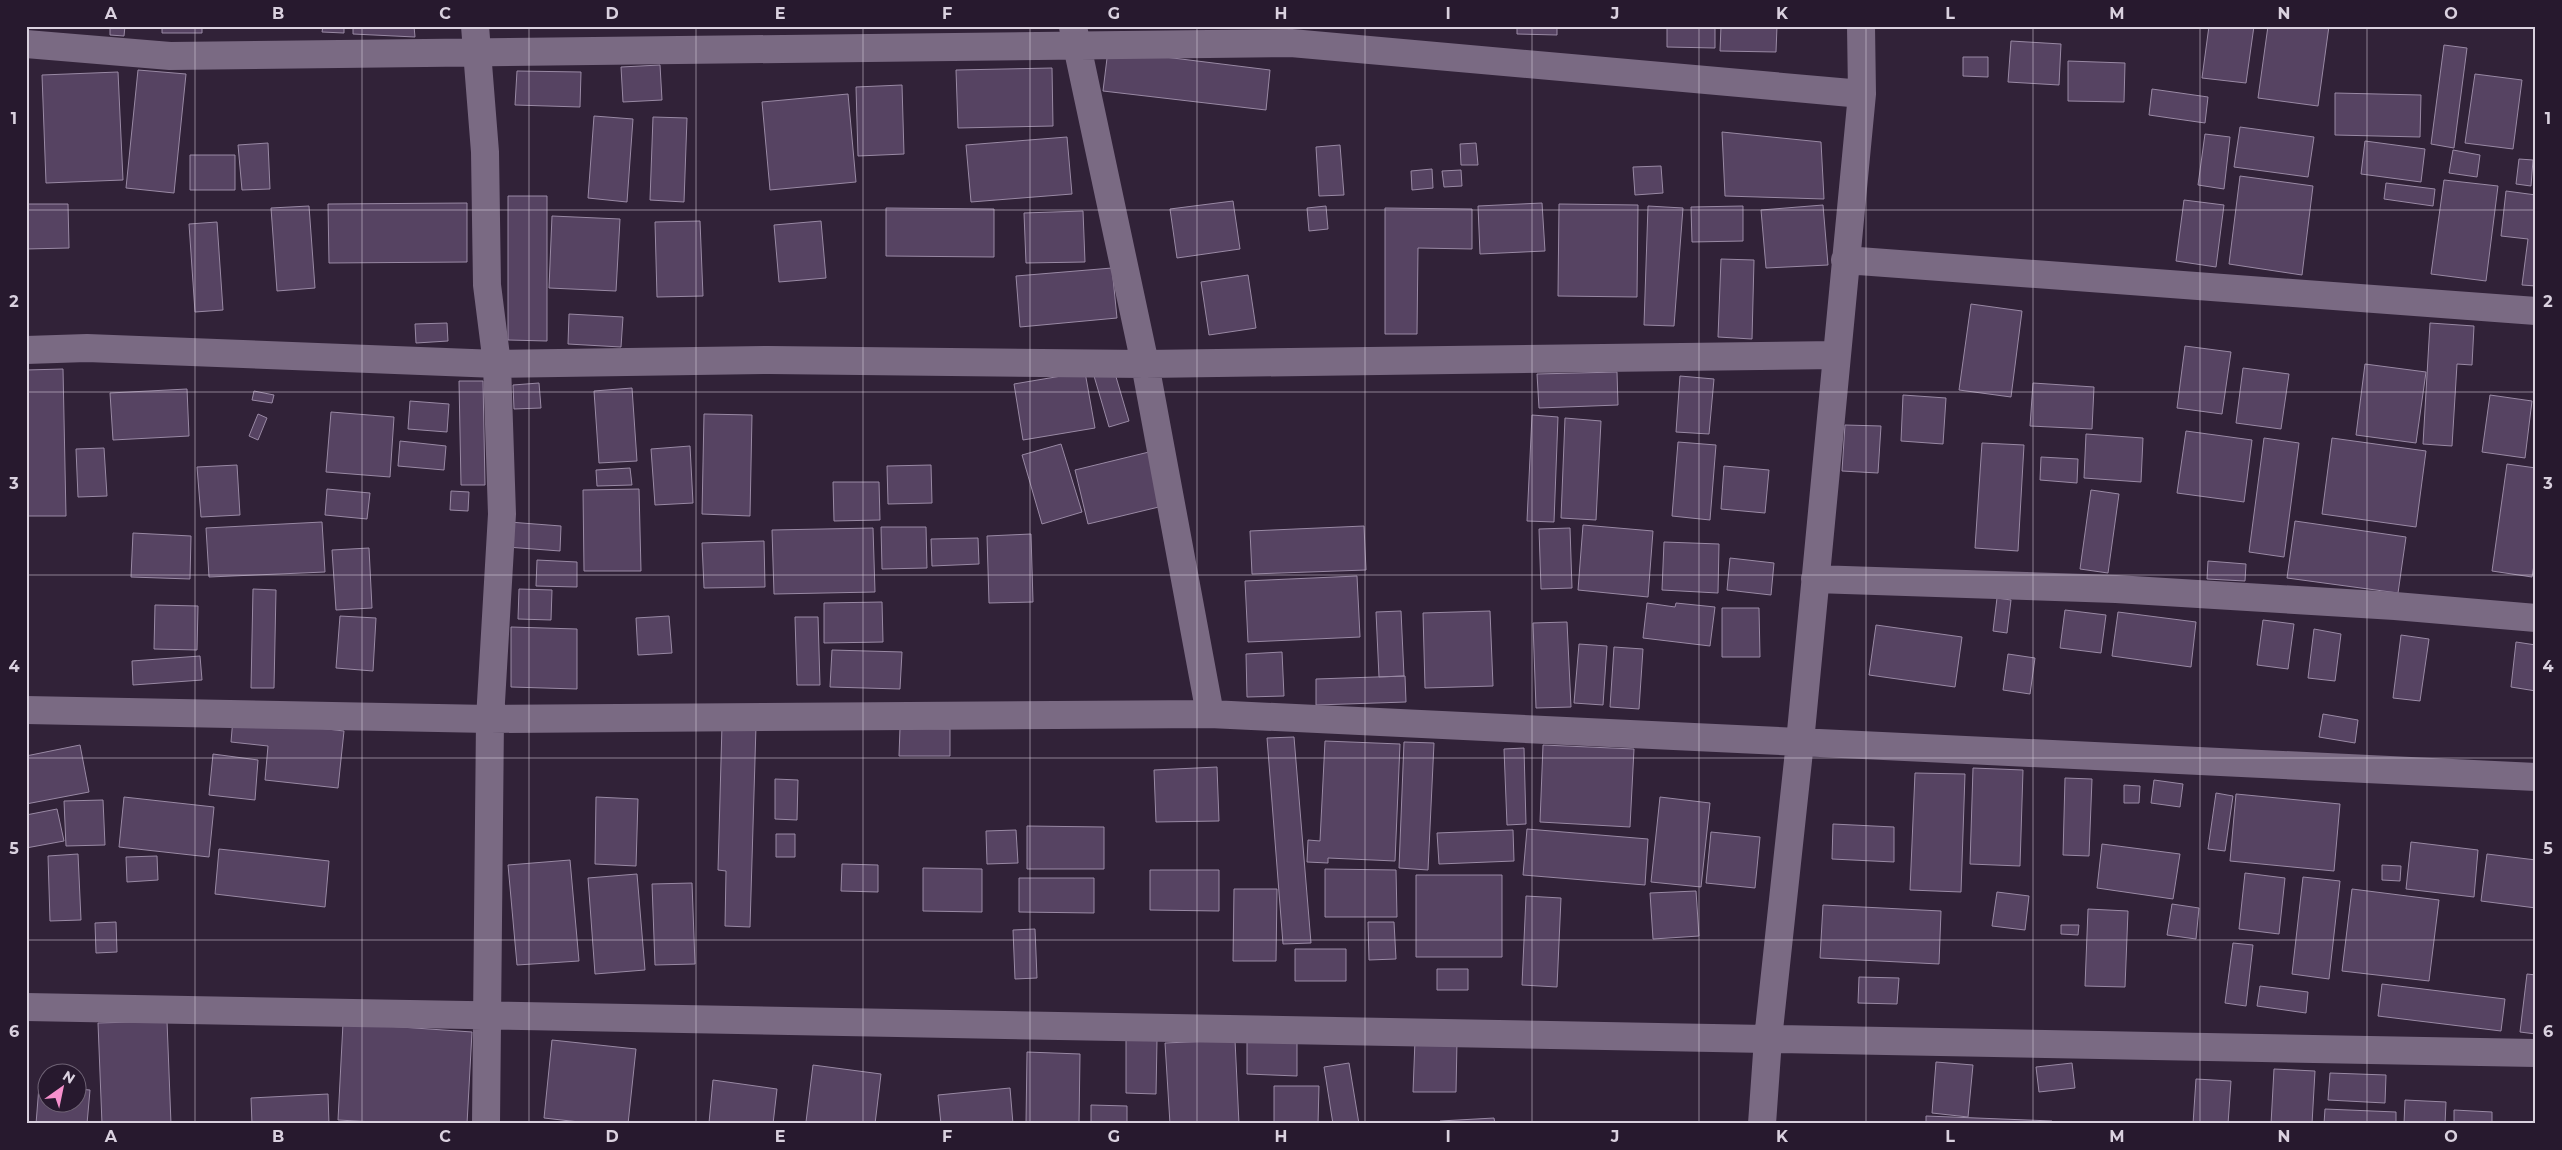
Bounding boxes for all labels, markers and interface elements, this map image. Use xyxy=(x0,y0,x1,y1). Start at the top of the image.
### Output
text: A xyxy=(104,4,118,23)
text: B xyxy=(272,4,284,23)
text: C xyxy=(439,4,451,23)
text: D xyxy=(605,4,619,23)
text: E xyxy=(775,4,785,23)
text: F xyxy=(942,4,952,23)
text: G xyxy=(1108,4,1120,23)
text: H xyxy=(1275,4,1287,23)
text: I xyxy=(1445,4,1451,23)
text: J xyxy=(1610,4,1619,23)
text: K xyxy=(1776,4,1789,23)
text: L xyxy=(1945,4,1955,23)
text: M xyxy=(2109,4,2125,23)
text: N xyxy=(2278,4,2290,23)
text: O xyxy=(2444,4,2458,23)
text: 1 xyxy=(11,109,17,128)
text: 1 xyxy=(2545,109,2551,128)
text: 2 xyxy=(9,292,19,311)
text: 2 xyxy=(2543,292,2553,311)
text: 3 xyxy=(8,474,19,493)
text: 3 xyxy=(2542,474,2553,493)
text: 4 xyxy=(8,657,20,676)
text: 4 xyxy=(2542,657,2554,676)
text: 5 xyxy=(9,839,19,858)
text: 5 xyxy=(2543,839,2553,858)
text: 6 xyxy=(9,1022,19,1041)
text: 6 xyxy=(2543,1022,2553,1041)
north arrow xyxy=(38,1062,88,1112)
text: N xyxy=(59,1066,79,1088)
text: A xyxy=(104,1127,118,1146)
text: B xyxy=(272,1127,284,1146)
text: C xyxy=(439,1127,451,1146)
text: D xyxy=(605,1127,619,1146)
text: E xyxy=(775,1127,785,1146)
text: F xyxy=(942,1127,952,1146)
text: G xyxy=(1108,1127,1120,1146)
text: H xyxy=(1275,1127,1287,1146)
text: I xyxy=(1445,1127,1451,1146)
text: J xyxy=(1610,1127,1619,1146)
text: K xyxy=(1776,1127,1789,1146)
text: L xyxy=(1945,1127,1955,1146)
text: M xyxy=(2109,1127,2125,1146)
text: N xyxy=(2278,1127,2290,1146)
text: O xyxy=(2444,1127,2458,1146)

